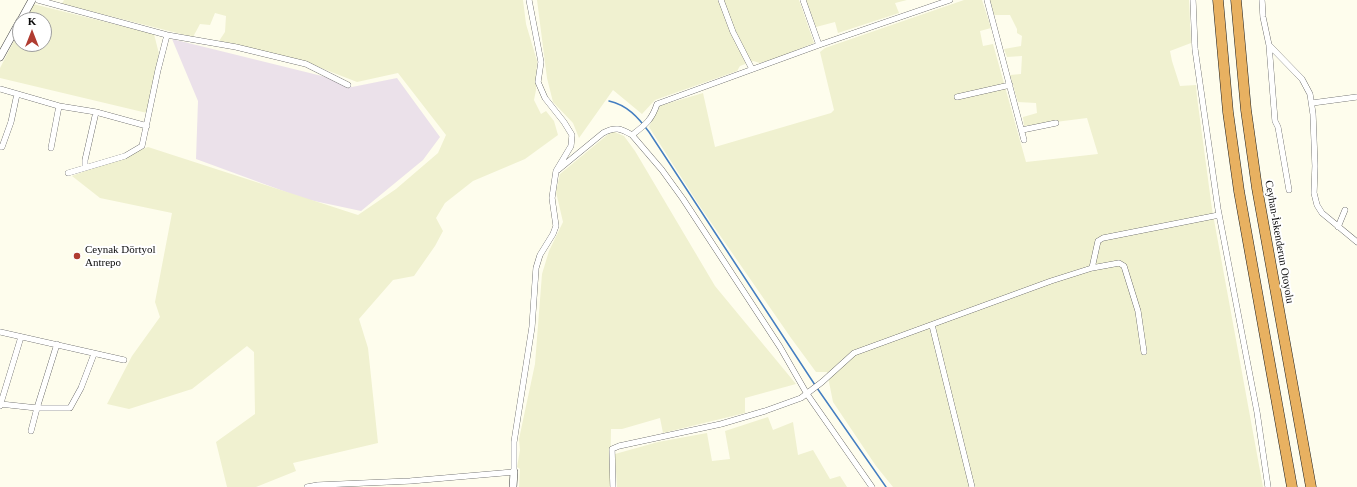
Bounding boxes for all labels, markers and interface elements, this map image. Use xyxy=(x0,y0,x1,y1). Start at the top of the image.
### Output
north arrow xyxy=(12,12,52,52)
text: K xyxy=(28,15,36,27)
street label: Ceyhan-İskenderun Otoyolu xyxy=(1262,179,1296,305)
place label: Ceynak Dörtyol Antrepo xyxy=(85,243,156,269)
marker: Ceynak Dörtyol Antrepo xyxy=(72,251,82,261)

